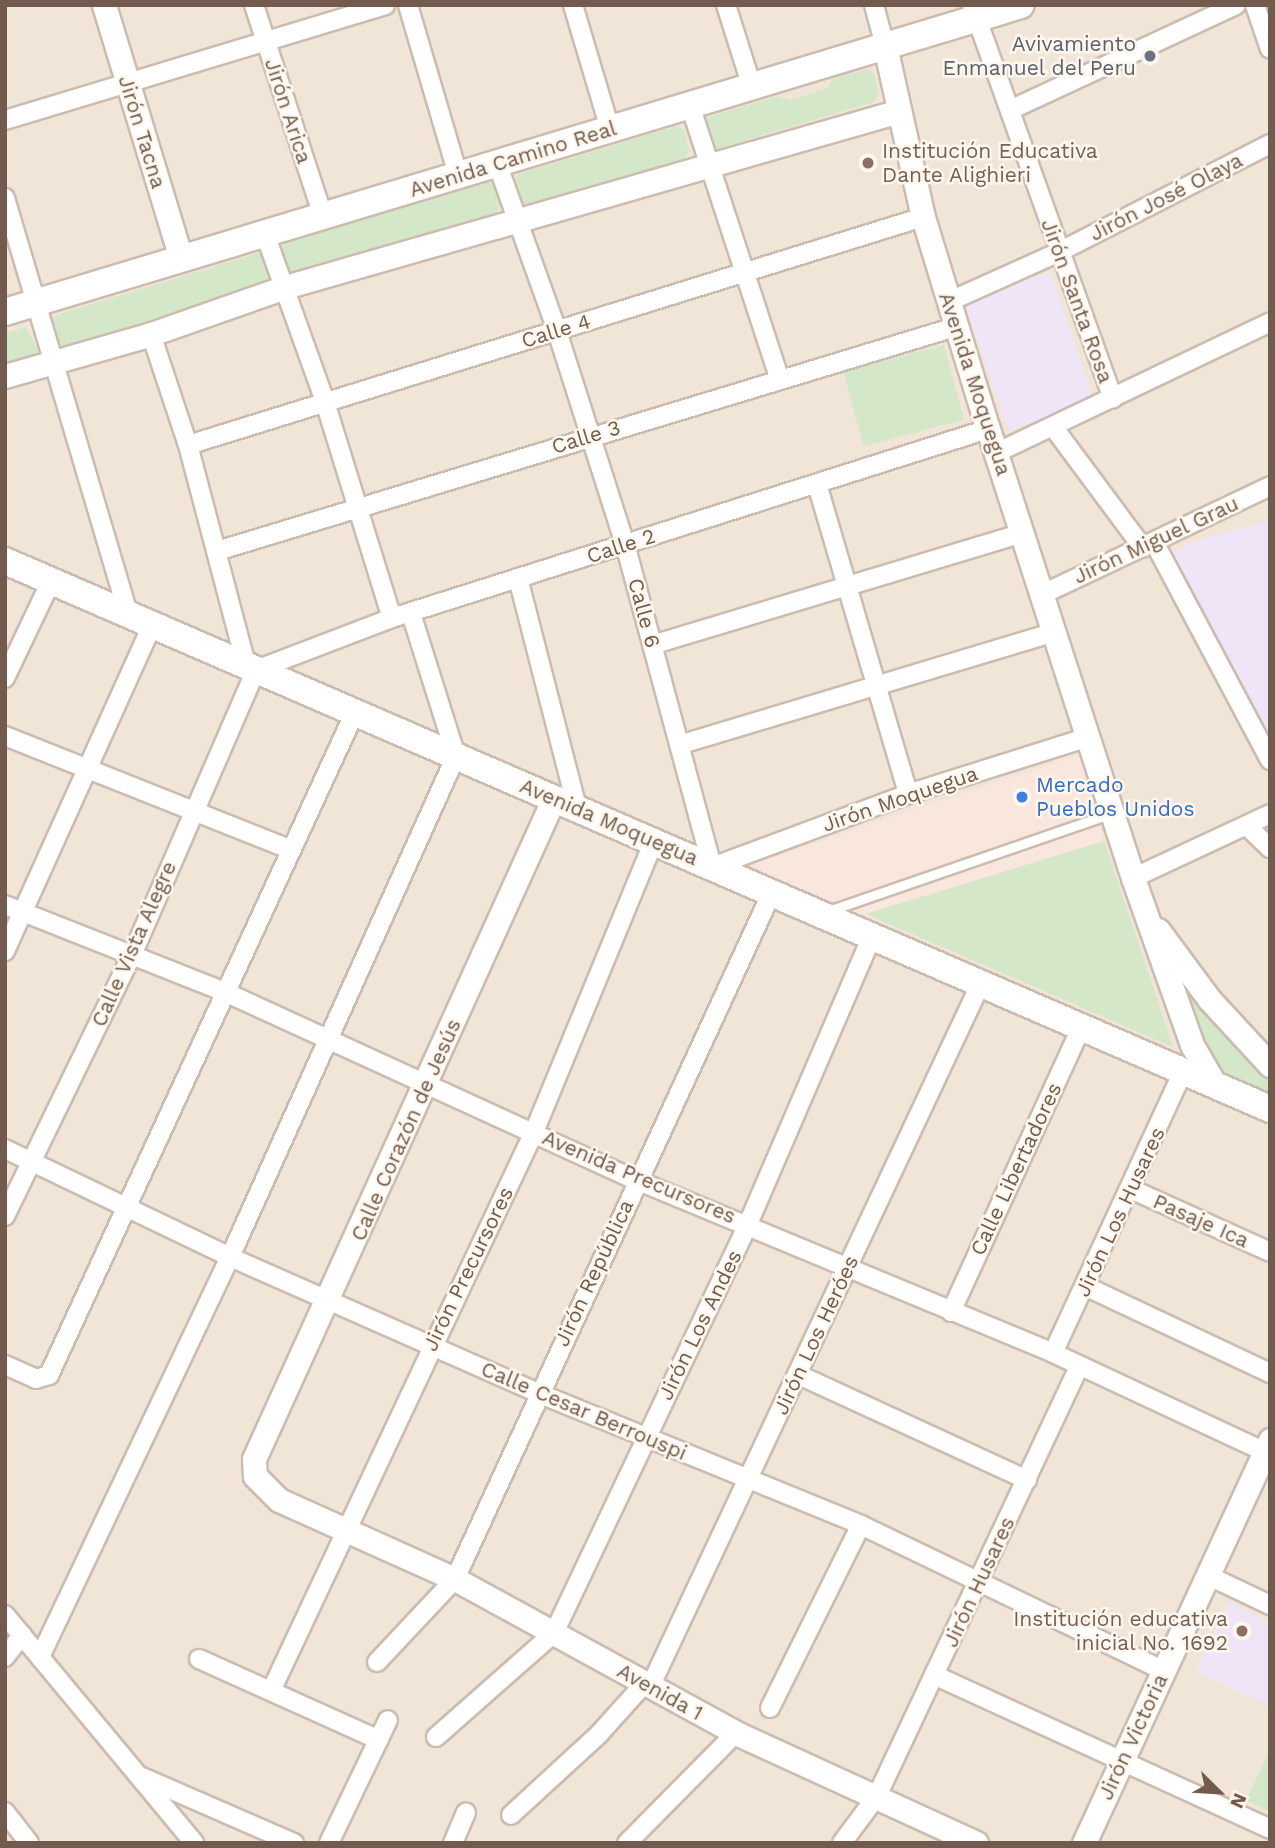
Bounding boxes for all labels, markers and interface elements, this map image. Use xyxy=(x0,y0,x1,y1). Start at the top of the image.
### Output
place label: Avivamiento Enmanuel del Peru xyxy=(941,31,1136,81)
marker: Avivamiento Enmanuel del Peru xyxy=(1142,48,1158,64)
street label: Jirón Arica xyxy=(259,55,317,167)
street label: Jirón Tacna xyxy=(113,72,171,192)
street label: Avenida Camino Real xyxy=(406,115,620,203)
place label: Institución Educativa Dante Alighieri xyxy=(882,138,1098,188)
street label: Jirón José Olaya xyxy=(1085,147,1247,247)
marker: Institución Educativa Dante Alighieri xyxy=(860,155,876,171)
street label: Jirón Santa Rosa xyxy=(1036,215,1118,387)
street label: Avenida Moquegua xyxy=(933,289,1017,479)
street label: Calle 4 xyxy=(518,309,594,353)
street label: Calle 3 xyxy=(549,415,623,459)
street label: Jirón Miguel Grau xyxy=(1069,491,1243,589)
street label: Calle 2 xyxy=(584,523,658,569)
street label: Calle 6 xyxy=(623,575,665,651)
street label: Jirón Moquegua xyxy=(819,761,981,837)
place label: Mercado Pueblos Unidos xyxy=(1036,772,1194,822)
street label: Avenida Moquegua xyxy=(516,773,702,871)
marker: Mercado Pueblos Unidos xyxy=(1014,789,1030,805)
street label: Calle Vista Alegre xyxy=(86,856,182,1032)
street label: Calle Corazón de Jesús xyxy=(346,1015,466,1245)
street label: Calle Libertadores xyxy=(965,1079,1067,1259)
street label: Jirón Los Husares xyxy=(1070,1123,1170,1301)
street label: Avenida Precursores xyxy=(538,1125,740,1229)
street label: Jirón Precursores xyxy=(417,1183,519,1355)
street label: Pasaje Ica xyxy=(1149,1189,1253,1253)
street label: Jirón República xyxy=(549,1196,639,1350)
street label: Jirón Los Andes xyxy=(653,1245,747,1405)
street label: Jirón Los Heróes xyxy=(768,1251,864,1419)
street label: Calle Cesar Berrouspi xyxy=(477,1356,691,1466)
street label: Jirón Husares xyxy=(938,1513,1020,1651)
place label: Institución educativa inicial No. 1692 xyxy=(1013,1606,1228,1656)
marker: Institución educativa inicial No. 1692 xyxy=(1234,1623,1250,1639)
street label: Avenida 1 xyxy=(612,1658,708,1726)
street label: Jirón Victoria xyxy=(1093,1670,1173,1804)
north arrow xyxy=(1184,1757,1254,1827)
text: N xyxy=(1225,1790,1252,1812)

